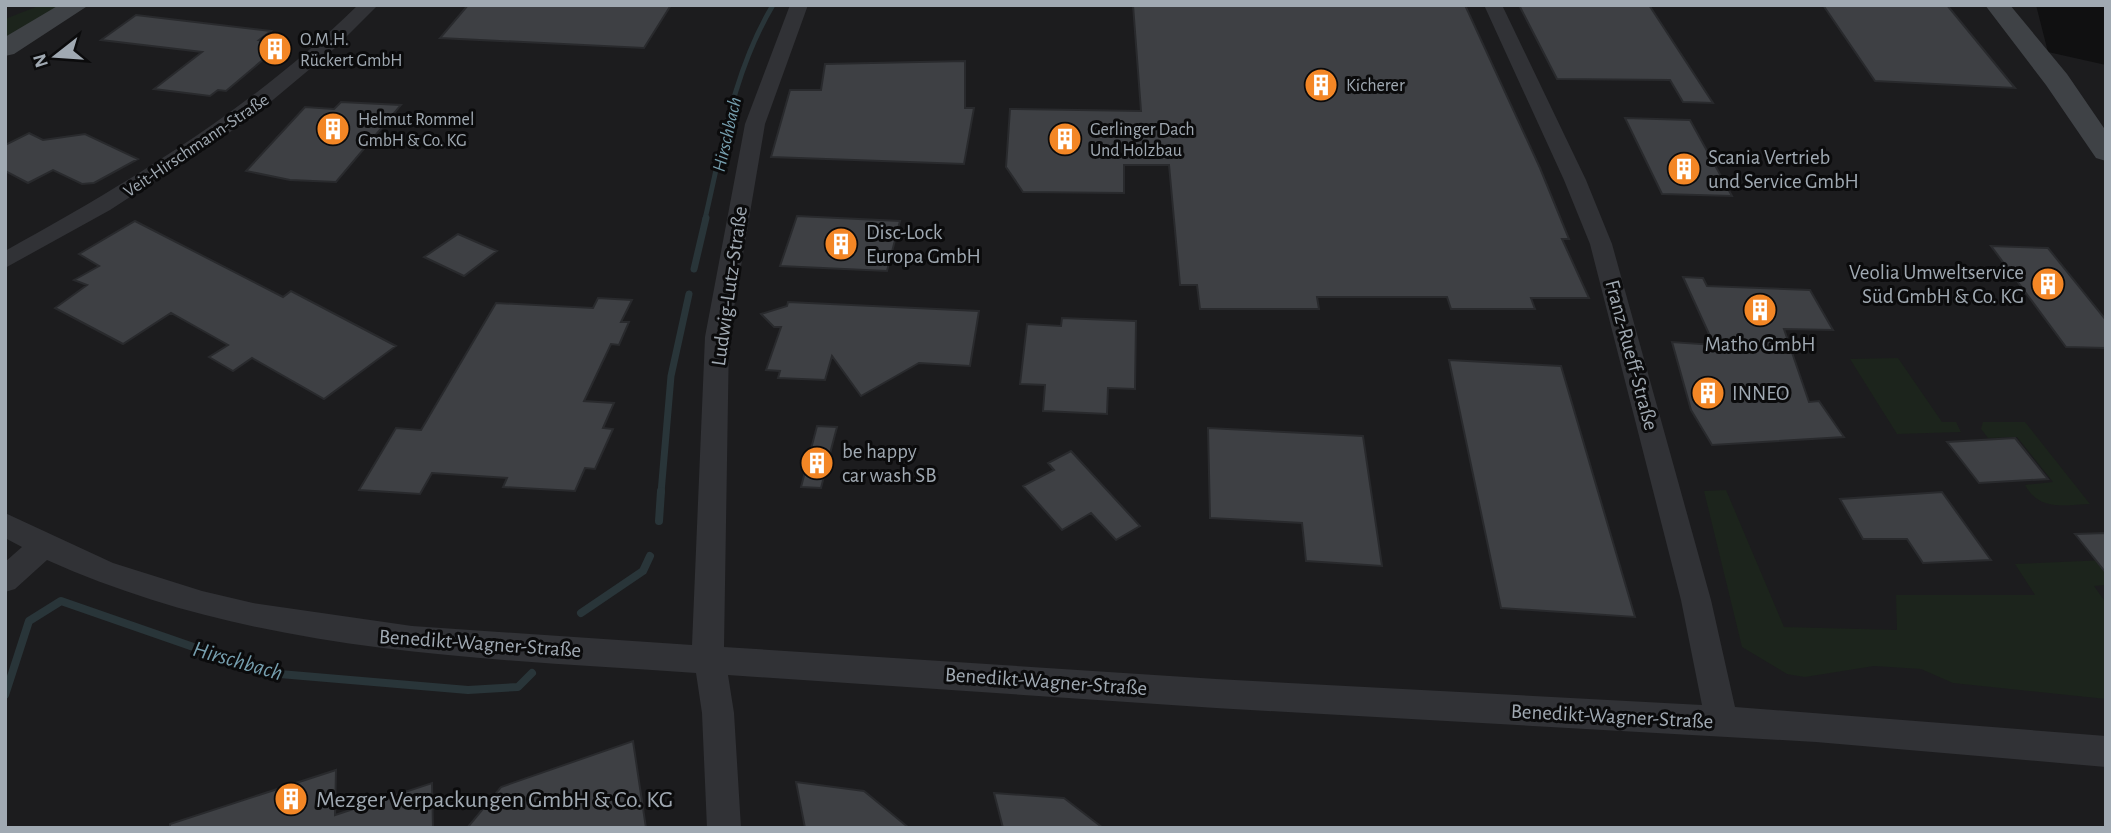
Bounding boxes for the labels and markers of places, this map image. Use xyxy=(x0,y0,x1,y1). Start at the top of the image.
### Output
building icon: O.M.H. Rückert GmbH xyxy=(256,30,294,68)
place label: O.M.H. Rückert GmbH xyxy=(300,31,403,70)
building icon: Kicherer xyxy=(1302,66,1340,104)
place label: Kicherer xyxy=(1346,77,1405,95)
building icon: Helmut Rommel GmbH & Co. KG xyxy=(314,110,352,148)
place label: Helmut Rommel GmbH & Co. KG xyxy=(358,111,474,150)
building icon: Gerlinger Dach Und Holzbau xyxy=(1046,120,1084,158)
place label: Gerlinger Dach Und Holzbau xyxy=(1090,121,1195,160)
place label: Scania Vertrieb und Service GmbH xyxy=(1708,147,1859,192)
building icon: Scania Vertrieb und Service GmbH xyxy=(1665,150,1703,188)
place label: Disc-Lock Europa GmbH xyxy=(866,222,981,267)
building icon: Disc-Lock Europa GmbH xyxy=(822,225,860,263)
place label: Veolia Umweltservice Süd GmbH & Co. KG xyxy=(1849,262,2024,307)
building icon: Veolia Umweltservice Süd GmbH & Co. KG xyxy=(2029,265,2067,303)
building icon: Matho GmbH xyxy=(1741,291,1779,329)
place label: Matho GmbH xyxy=(1704,334,1816,355)
building icon: INNEO xyxy=(1689,374,1727,412)
place label: INNEO xyxy=(1732,383,1789,404)
place label: be happy car wash SB xyxy=(842,441,936,486)
building icon: be happy car wash SB xyxy=(798,444,836,482)
building icon: Mezger Verpackungen GmbH & Co. KG xyxy=(272,780,310,818)
place label: Mezger Verpackungen GmbH & Co. KG xyxy=(316,788,673,812)

